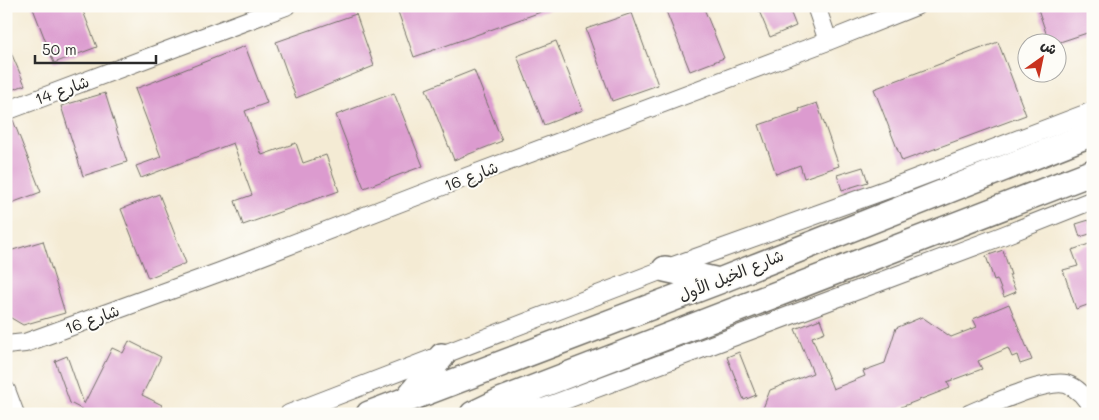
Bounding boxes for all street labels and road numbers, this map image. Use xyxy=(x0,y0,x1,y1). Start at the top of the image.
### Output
street label: شارع 14 xyxy=(32,70,93,111)
street label: شارع 16 xyxy=(441,156,502,197)
street label: شارع الخيل الأول xyxy=(675,244,787,307)
street label: شارع 16 xyxy=(62,299,123,340)

